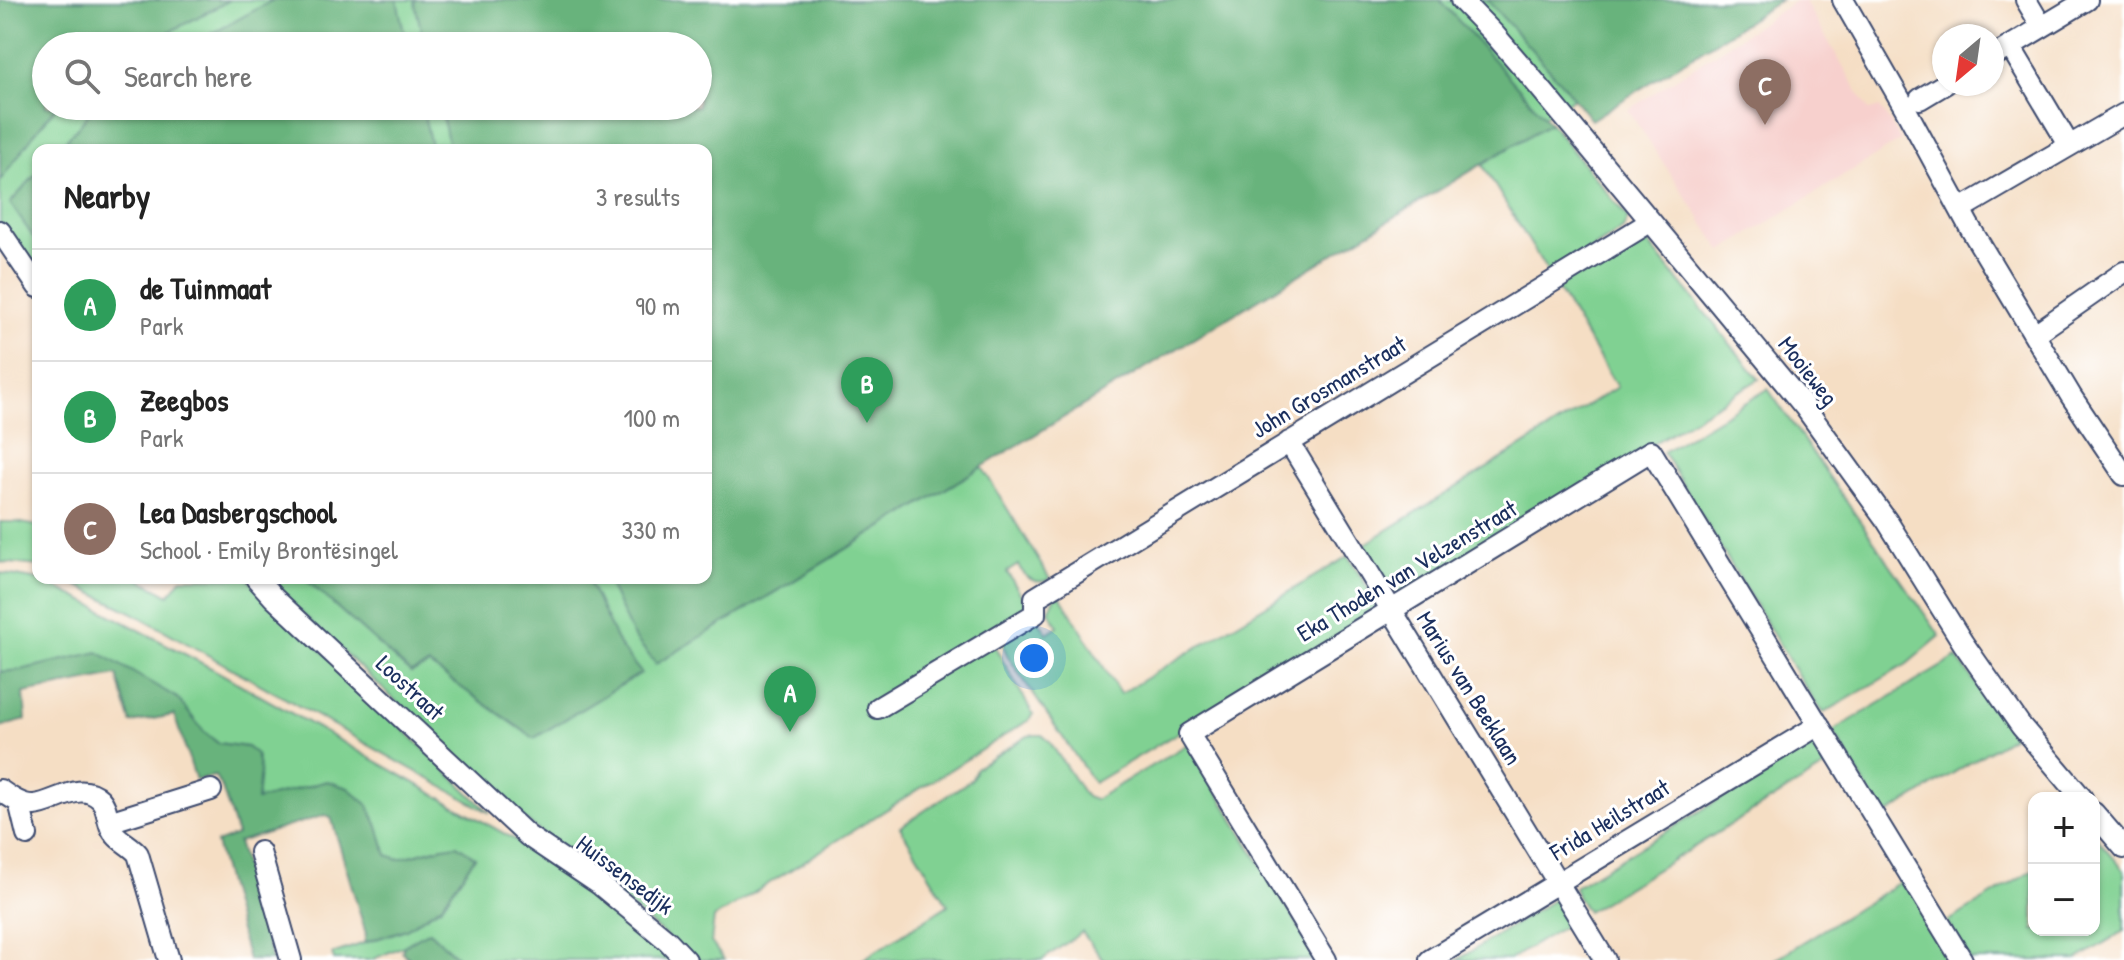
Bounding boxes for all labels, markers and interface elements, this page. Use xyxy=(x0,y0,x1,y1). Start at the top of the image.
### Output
north arrow xyxy=(1932,24,2004,96)
search box xyxy=(32,32,712,120)
icon: search xyxy=(60,54,104,98)
text: Search here xyxy=(124,56,252,96)
pin: C xyxy=(1739,59,1791,125)
text: Nearby xyxy=(64,173,150,219)
text: 3 results xyxy=(596,179,680,214)
text: de Tuinmaat xyxy=(140,268,271,308)
text: A xyxy=(84,288,96,323)
text: 90 m xyxy=(635,288,680,323)
text: Park xyxy=(140,308,184,343)
street label: John Grosmanstraat xyxy=(1245,327,1412,445)
street label: Mooieweg xyxy=(1772,329,1846,412)
pin: B xyxy=(841,357,893,423)
text: Zeegbos xyxy=(140,380,228,420)
text: B xyxy=(83,400,97,435)
text: 100 m xyxy=(624,400,680,435)
text: Park xyxy=(140,420,184,455)
street label: Eka Thoden van Velzenstraat xyxy=(1291,491,1523,649)
text: Lea Dasbergschool xyxy=(140,492,336,532)
text: C xyxy=(83,512,97,547)
text: 330 m xyxy=(621,512,680,547)
text: School · Emily Brontësingel xyxy=(140,532,398,567)
street label: Marius van Beeklaan xyxy=(1410,605,1530,770)
your location xyxy=(1014,638,1054,678)
street label: Loostraat xyxy=(370,648,452,727)
pin: A xyxy=(764,666,816,732)
street label: Frida Heilstraat xyxy=(1543,770,1676,868)
map controls xyxy=(2028,792,2100,936)
button: + xyxy=(2028,792,2100,864)
street label: Huissensedijk xyxy=(570,827,681,921)
button: − xyxy=(2028,864,2100,936)

